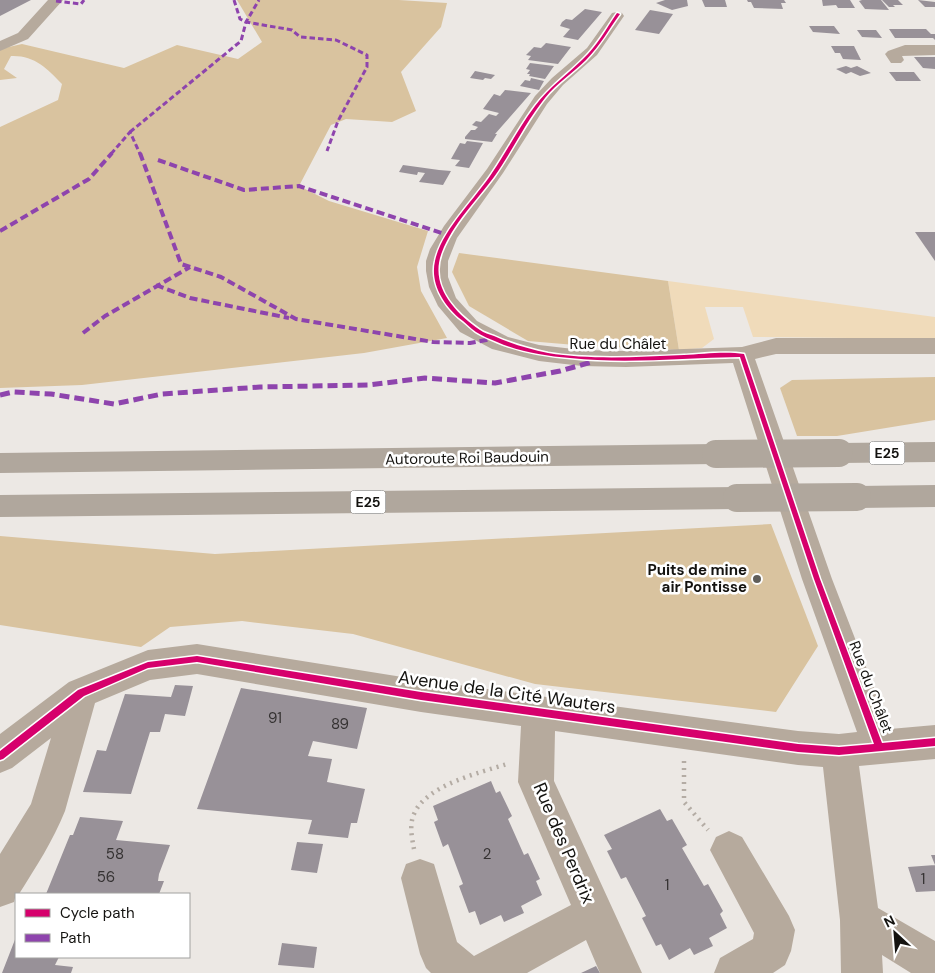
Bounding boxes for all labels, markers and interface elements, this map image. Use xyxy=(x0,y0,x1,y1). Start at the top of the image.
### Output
street label: Rue du Châlet xyxy=(569,334,667,354)
road number: E25 xyxy=(870,442,904,464)
street label: Autoroute Roi Baudouin xyxy=(385,447,549,469)
road number: E25 xyxy=(350,491,386,514)
place label: Puits de mine air Pontisse xyxy=(648,560,747,597)
marker: Puits de mine air Pontisse xyxy=(751,573,763,585)
street label: Rue du Châlet xyxy=(844,638,898,736)
street label: Avenue de la Cité Wauters xyxy=(397,665,617,719)
house number: 91 xyxy=(268,708,282,728)
house number: 89 xyxy=(331,714,349,734)
street label: Rue des Perdrix xyxy=(528,779,600,907)
house number: 58 xyxy=(106,844,124,864)
house number: 2 xyxy=(483,844,491,864)
house number: 56 xyxy=(97,867,115,887)
house number: 1 xyxy=(921,869,925,889)
house number: 1 xyxy=(665,875,669,895)
legend xyxy=(15,893,190,958)
text: Cycle path xyxy=(60,903,135,923)
north arrow xyxy=(870,908,920,958)
text: N xyxy=(881,911,898,932)
text: Path xyxy=(60,928,91,948)

